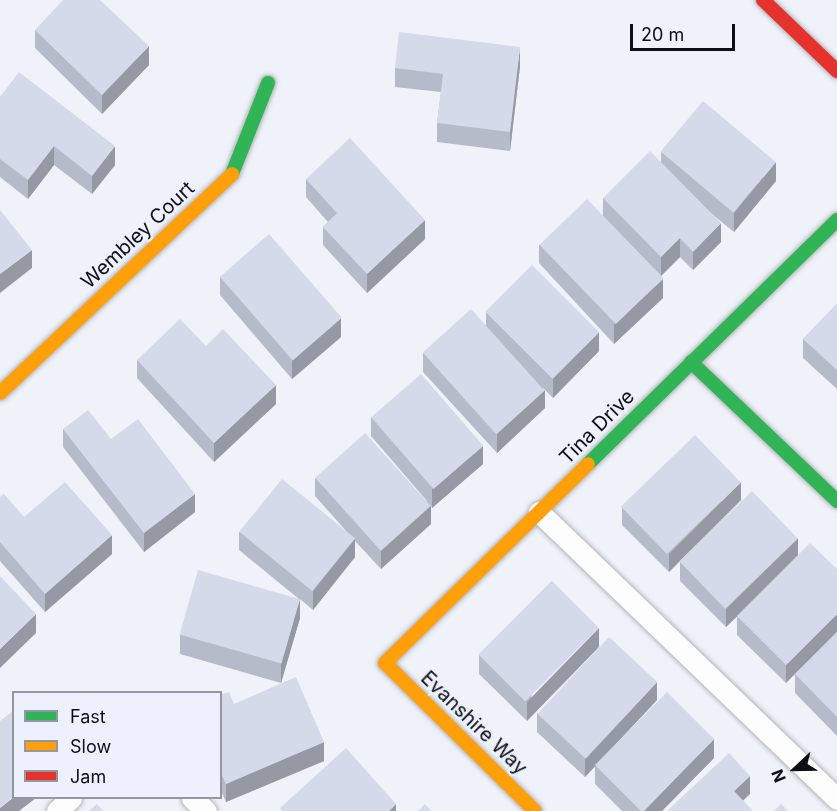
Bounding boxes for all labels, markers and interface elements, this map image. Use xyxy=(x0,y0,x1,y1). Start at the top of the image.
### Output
scale bar xyxy=(633,12,738,50)
text: 20 m xyxy=(641,24,684,45)
street label: Wembley Court xyxy=(76,176,200,294)
street label: Tina Drive xyxy=(555,385,639,469)
street label: Evanshire Way xyxy=(416,666,532,780)
legend xyxy=(12,691,222,799)
text: Fast xyxy=(70,706,106,727)
text: Slow xyxy=(70,736,111,757)
north arrow xyxy=(765,739,825,799)
text: Jam xyxy=(70,766,106,787)
text: N xyxy=(767,766,790,785)

